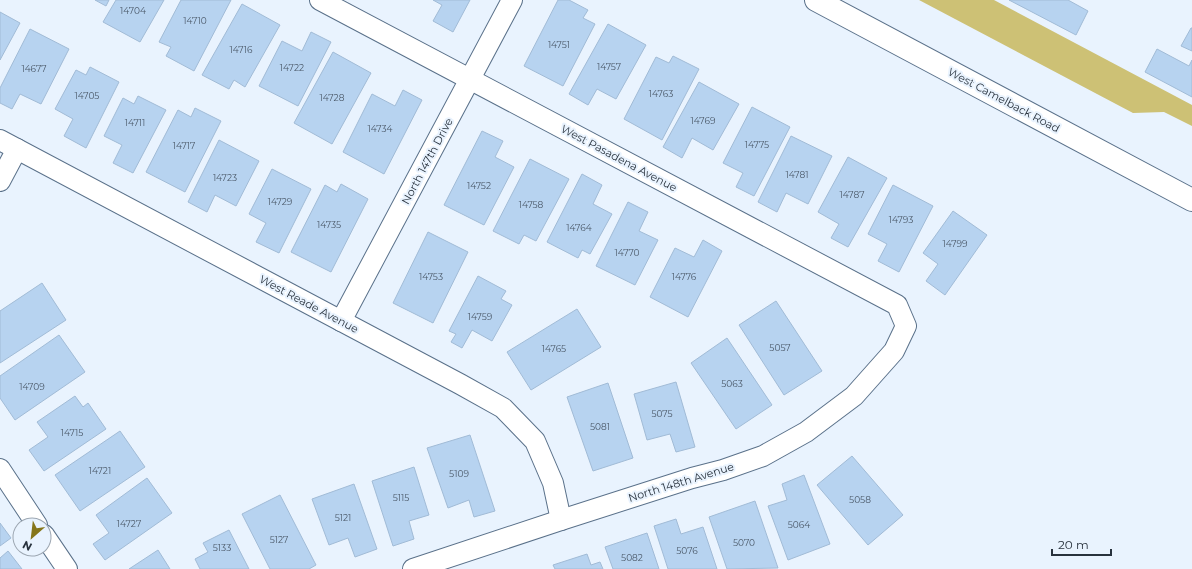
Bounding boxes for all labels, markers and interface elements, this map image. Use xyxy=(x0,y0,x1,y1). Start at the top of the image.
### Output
house number: 14704 xyxy=(120,5,146,16)
house number: 14710 xyxy=(183,15,207,26)
house number: 14751 xyxy=(548,39,570,50)
house number: 14716 xyxy=(230,44,253,55)
house number: 14757 xyxy=(597,61,621,72)
house number: 14722 xyxy=(280,62,304,73)
house number: 14677 xyxy=(21,63,47,74)
street label: West Camelback Road xyxy=(946,65,1062,135)
house number: 14763 xyxy=(649,88,673,99)
house number: 14705 xyxy=(75,90,99,101)
house number: 14728 xyxy=(320,92,345,103)
street label: North 147th Drive xyxy=(398,115,456,207)
house number: 14769 xyxy=(691,115,716,126)
house number: 14711 xyxy=(125,117,145,128)
street label: West Pasadena Avenue xyxy=(559,121,680,195)
house number: 14734 xyxy=(368,123,393,134)
house number: 14775 xyxy=(745,139,769,150)
house number: 14717 xyxy=(173,140,195,151)
house number: 14781 xyxy=(786,169,808,180)
house number: 14723 xyxy=(213,172,237,183)
house number: 14752 xyxy=(467,180,491,191)
house number: 14787 xyxy=(840,189,864,200)
house number: 14729 xyxy=(268,196,293,207)
house number: 14758 xyxy=(519,199,544,210)
house number: 14793 xyxy=(889,214,913,225)
house number: 14735 xyxy=(317,219,341,230)
house number: 14764 xyxy=(566,222,592,233)
house number: 14799 xyxy=(942,238,968,249)
house number: 14770 xyxy=(614,247,640,258)
house number: 14753 xyxy=(419,271,443,282)
house number: 14776 xyxy=(672,271,697,282)
street label: West Reade Avenue xyxy=(257,272,361,336)
house number: 14759 xyxy=(468,311,493,322)
house number: 5057 xyxy=(769,342,791,353)
house number: 14765 xyxy=(542,343,566,354)
house number: 5063 xyxy=(721,378,743,389)
house number: 14709 xyxy=(19,381,45,392)
house number: 5075 xyxy=(651,408,673,419)
house number: 5081 xyxy=(590,421,610,432)
house number: 14715 xyxy=(61,427,83,438)
street label: North 148th Avenue xyxy=(626,459,736,505)
house number: 14721 xyxy=(89,465,111,476)
house number: 5109 xyxy=(449,468,469,479)
house number: 5115 xyxy=(393,492,409,503)
house number: 5058 xyxy=(849,494,871,505)
house number: 5121 xyxy=(335,512,351,523)
north arrow xyxy=(12,517,52,557)
house number: 14727 xyxy=(117,518,141,529)
house number: 5064 xyxy=(788,519,810,530)
scale bar xyxy=(1052,531,1111,557)
house number: 5127 xyxy=(270,534,288,545)
house number: 5070 xyxy=(733,537,755,548)
text: 20 m xyxy=(1058,537,1089,552)
text: N xyxy=(20,538,35,554)
house number: 5133 xyxy=(213,542,231,553)
house number: 5076 xyxy=(676,545,698,556)
house number: 5082 xyxy=(621,552,643,563)

